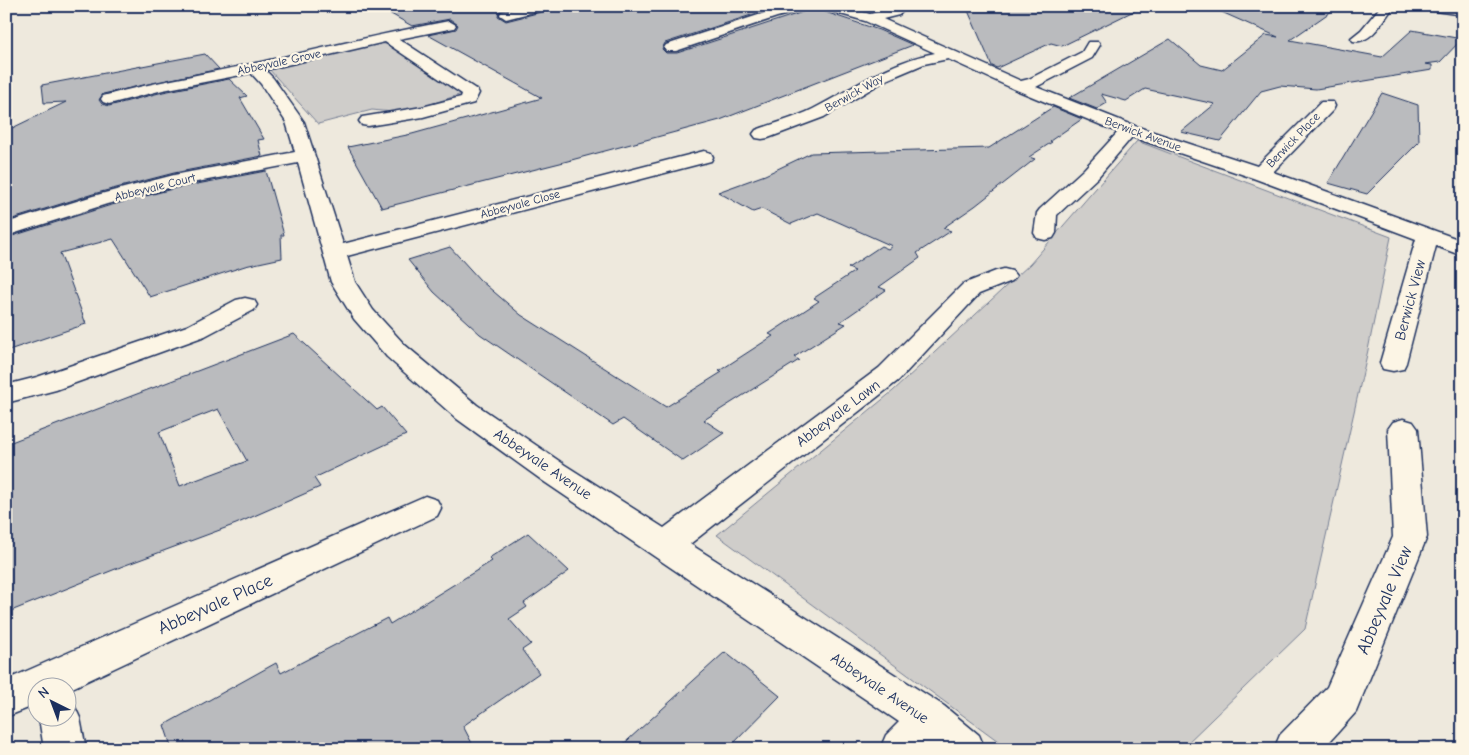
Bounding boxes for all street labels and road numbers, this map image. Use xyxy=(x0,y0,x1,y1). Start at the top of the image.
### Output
street label: Abbeyvale Grove xyxy=(236,46,322,78)
street label: Berwick Way xyxy=(822,71,886,115)
street label: Berwick Place xyxy=(1263,110,1323,170)
street label: Berwick Avenue xyxy=(1103,114,1183,154)
street label: Abbeyvale Court xyxy=(113,170,197,204)
street label: Abbeyvale Close xyxy=(479,187,561,221)
street label: Berwick View xyxy=(1391,258,1429,342)
street label: Abbeyvale Lawn xyxy=(792,375,884,451)
street label: Abbeyvale Avenue xyxy=(491,425,596,504)
street label: Abbeyvale View xyxy=(1352,543,1417,658)
street label: Abbeyvale Place xyxy=(155,570,276,639)
street label: Abbeyvale Avenue xyxy=(828,649,933,728)

